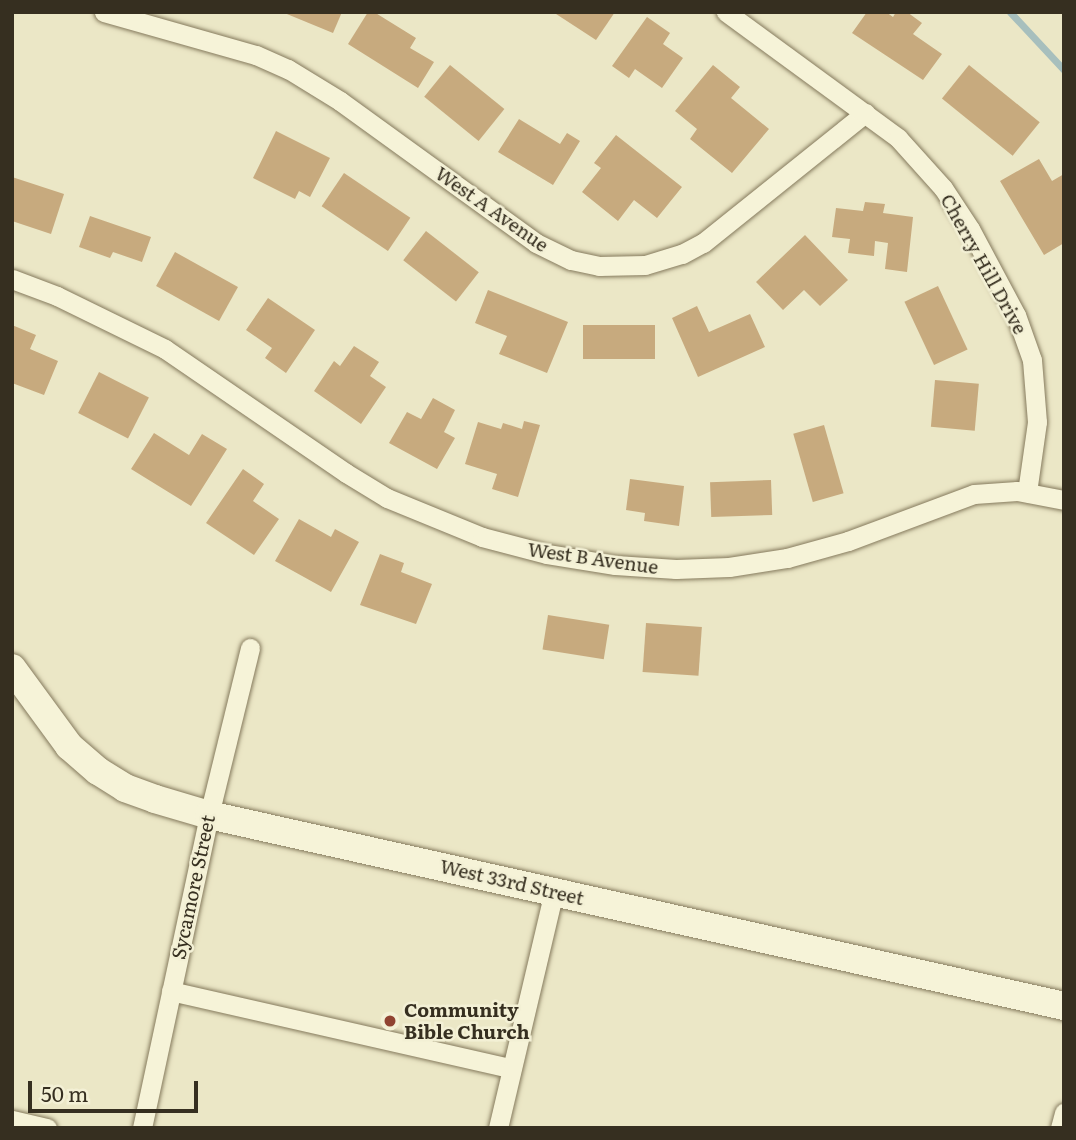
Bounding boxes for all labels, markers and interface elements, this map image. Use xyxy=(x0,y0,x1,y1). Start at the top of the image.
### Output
street label: West A Avenue xyxy=(431,162,553,256)
street label: Cherry Hill Drive xyxy=(936,190,1032,338)
street label: West B Avenue xyxy=(526,538,660,578)
street label: Sycamore Street xyxy=(167,813,219,961)
street label: West 33rd Street xyxy=(438,854,586,910)
place label: Community Bible Church xyxy=(404,999,530,1043)
marker: Community Bible Church xyxy=(382,1013,398,1029)
scale bar xyxy=(32,1066,201,1110)
text: 50 m xyxy=(41,1077,88,1108)

